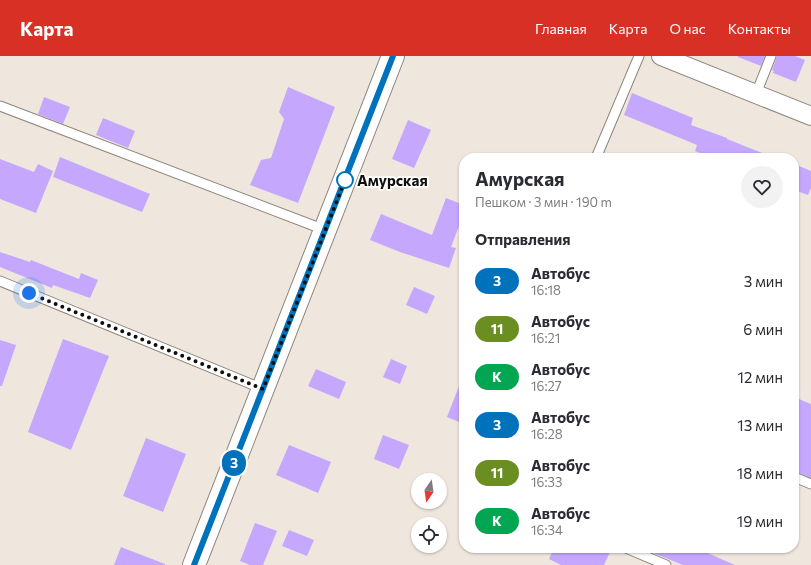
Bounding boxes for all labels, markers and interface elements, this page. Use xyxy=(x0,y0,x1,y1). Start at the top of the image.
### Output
text: Карта xyxy=(20,17,73,40)
text: Главная xyxy=(535,20,587,37)
text: Карта xyxy=(609,20,647,37)
text: О нас xyxy=(669,20,706,37)
text: Контакты xyxy=(728,20,791,37)
button: heart xyxy=(741,166,783,208)
text: Амурская xyxy=(475,167,565,190)
marker: Амурская xyxy=(336,171,354,189)
place label: Амурская xyxy=(357,171,428,189)
text: Пешком · 3 мин · 190 m xyxy=(475,194,612,210)
text: Отправления xyxy=(475,230,571,248)
text: Автобус xyxy=(531,264,590,282)
text: 3 xyxy=(493,272,501,289)
text: 3 мин xyxy=(744,272,783,290)
text: 16:18 xyxy=(531,282,561,298)
your location xyxy=(19,283,39,303)
text: Автобус xyxy=(531,312,590,330)
text: 11 xyxy=(491,320,503,337)
text: 6 мин xyxy=(743,320,783,338)
text: 16:21 xyxy=(531,330,560,346)
text: Автобус xyxy=(531,360,590,378)
text: К xyxy=(492,368,502,385)
text: 12 мин xyxy=(738,368,783,386)
text: 16:27 xyxy=(531,378,562,394)
text: Автобус xyxy=(531,408,590,426)
text: 3 xyxy=(493,416,501,433)
text: 13 мин xyxy=(737,416,783,434)
text: 16:28 xyxy=(531,426,563,442)
line badge: 3 xyxy=(221,450,247,476)
text: 3 xyxy=(230,454,238,471)
text: Автобус xyxy=(531,456,590,474)
text: 11 xyxy=(491,464,503,481)
text: 18 мин xyxy=(737,464,783,482)
north arrow xyxy=(411,473,447,509)
map controls xyxy=(411,473,447,553)
text: 16:33 xyxy=(531,474,562,490)
text: Автобус xyxy=(531,504,590,522)
text: К xyxy=(492,512,502,529)
text: 19 мин xyxy=(737,512,783,530)
button: locate xyxy=(411,517,447,553)
text: 16:34 xyxy=(531,522,563,538)

